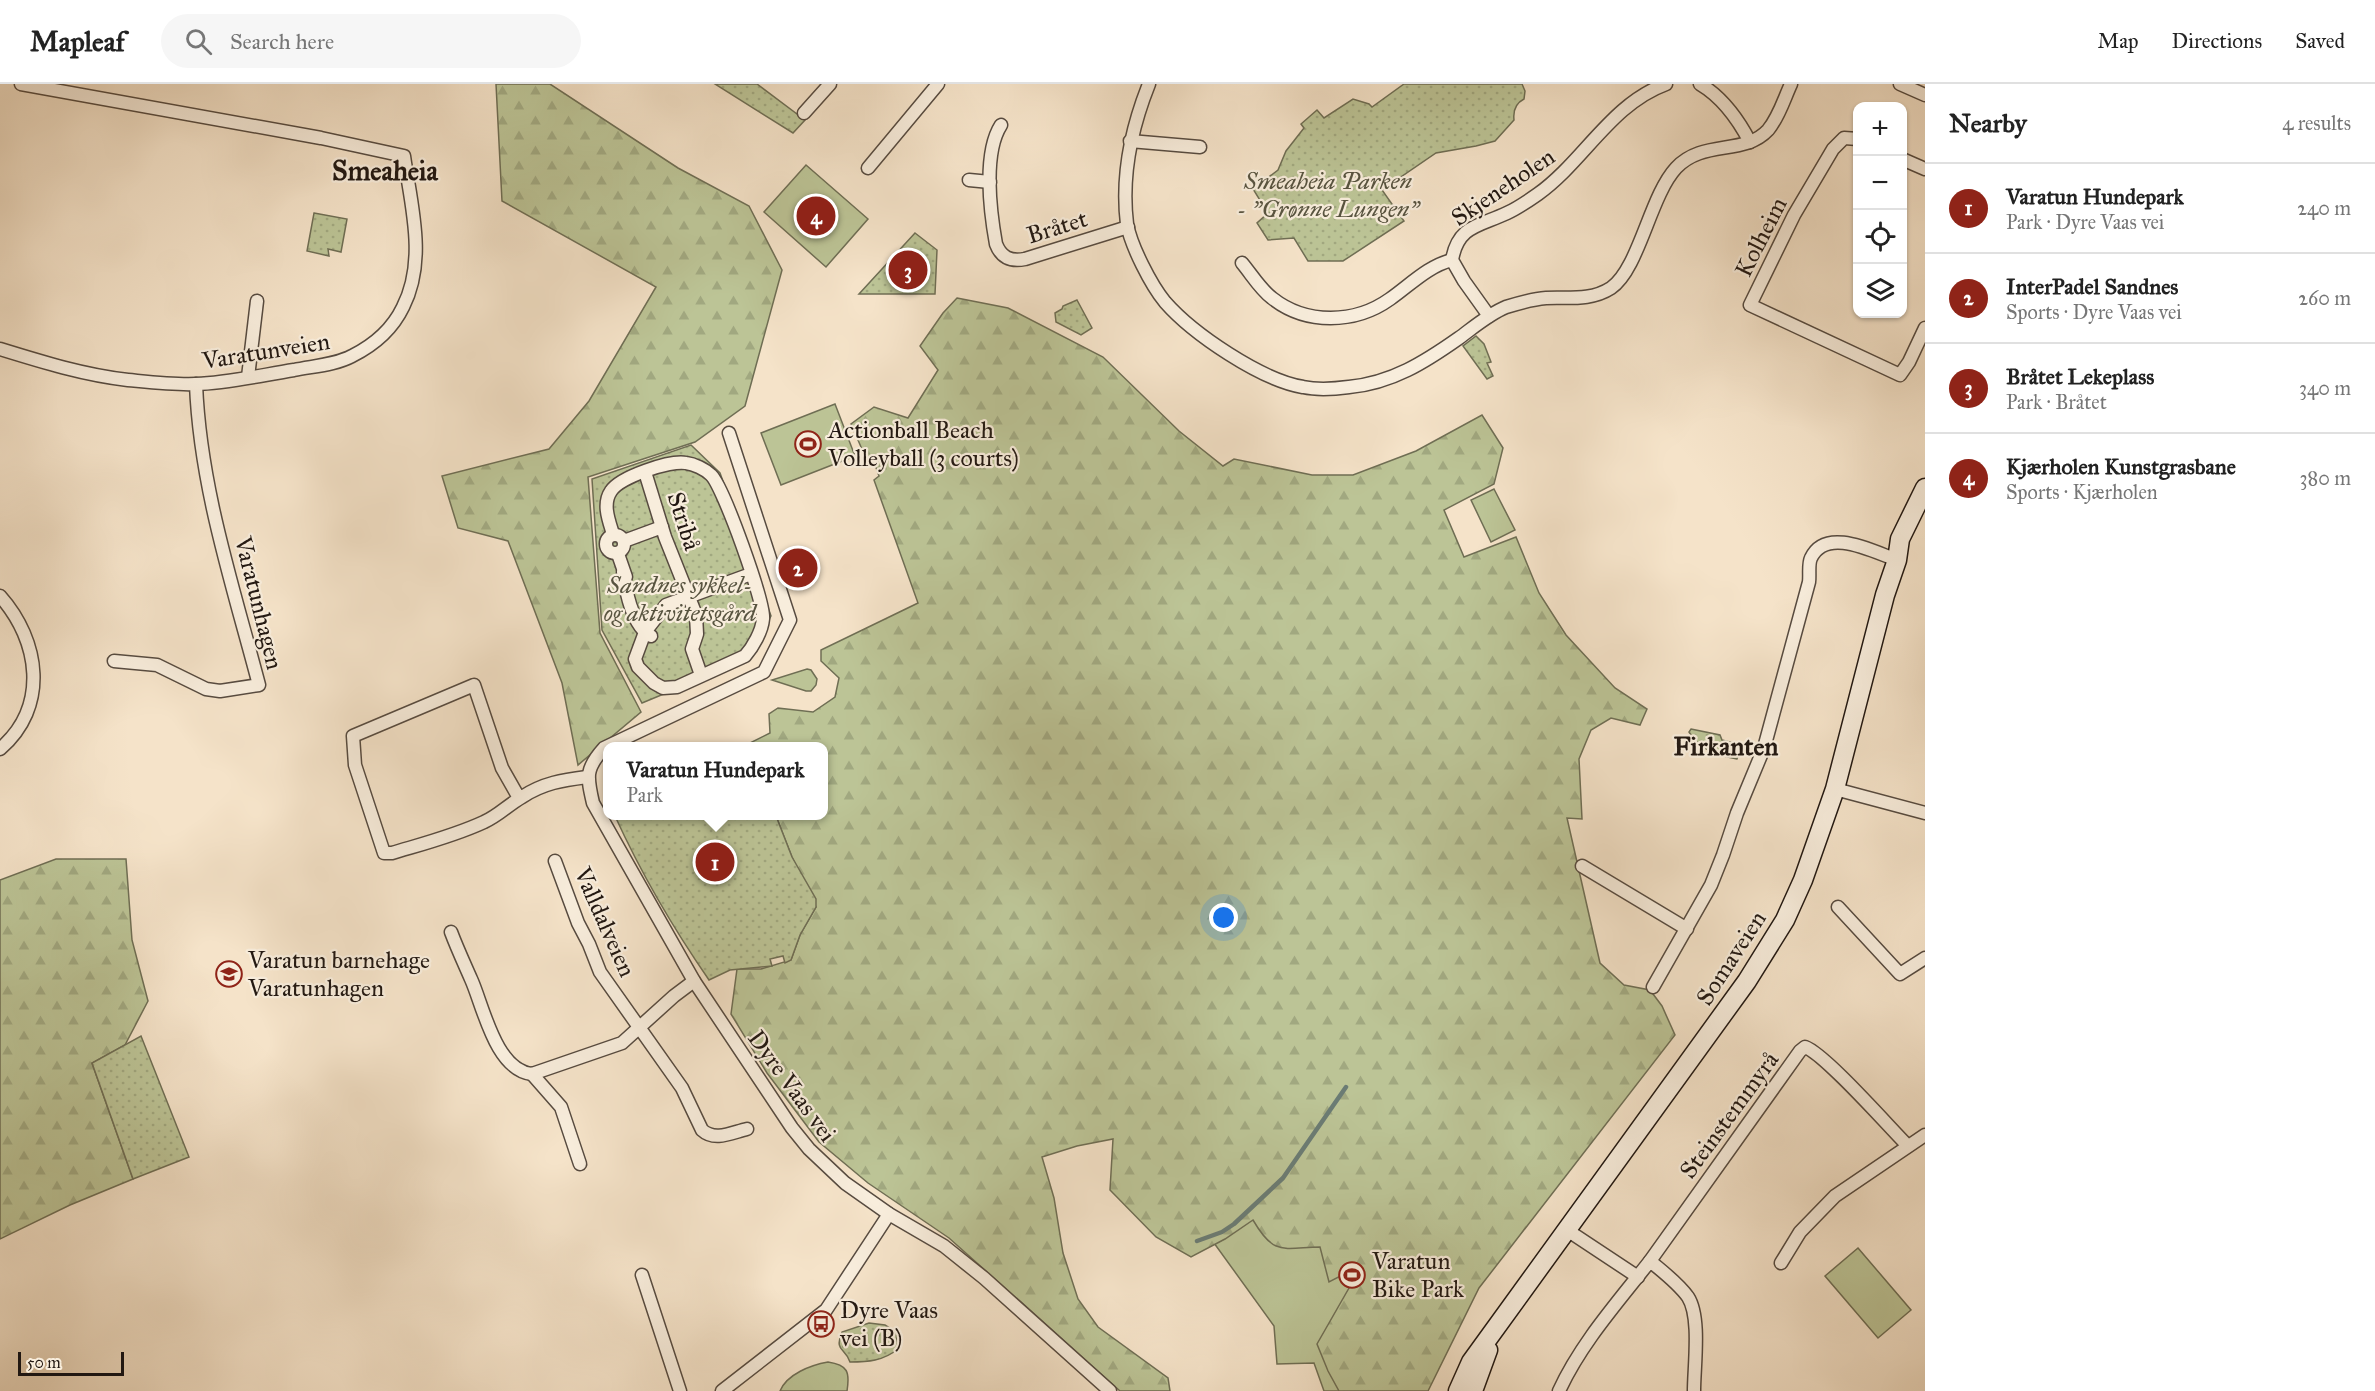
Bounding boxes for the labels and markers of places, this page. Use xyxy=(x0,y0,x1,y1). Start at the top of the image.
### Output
pin: 4 xyxy=(796,194,836,238)
pin: 3 xyxy=(888,248,928,292)
place label: Actionball Beach Volleyball (3 courts) xyxy=(827,415,1019,473)
sports icon: Actionball Beach Volleyball (3 courts) xyxy=(793,429,823,459)
pin: 2 xyxy=(778,546,818,590)
pin: 1 xyxy=(696,840,734,884)
place label: Varatun barnehage Varatunhagen xyxy=(247,945,430,1003)
school or university icon: Varatun barnehage Varatunhagen xyxy=(214,959,244,989)
place label: Varatun Bike Park xyxy=(1371,1246,1465,1304)
sports icon: Varatun Bike Park xyxy=(1337,1260,1367,1290)
place label: Dyre Vaas vei (B) xyxy=(839,1295,938,1353)
bus stop icon: Dyre Vaas vei (B) xyxy=(806,1309,836,1339)

